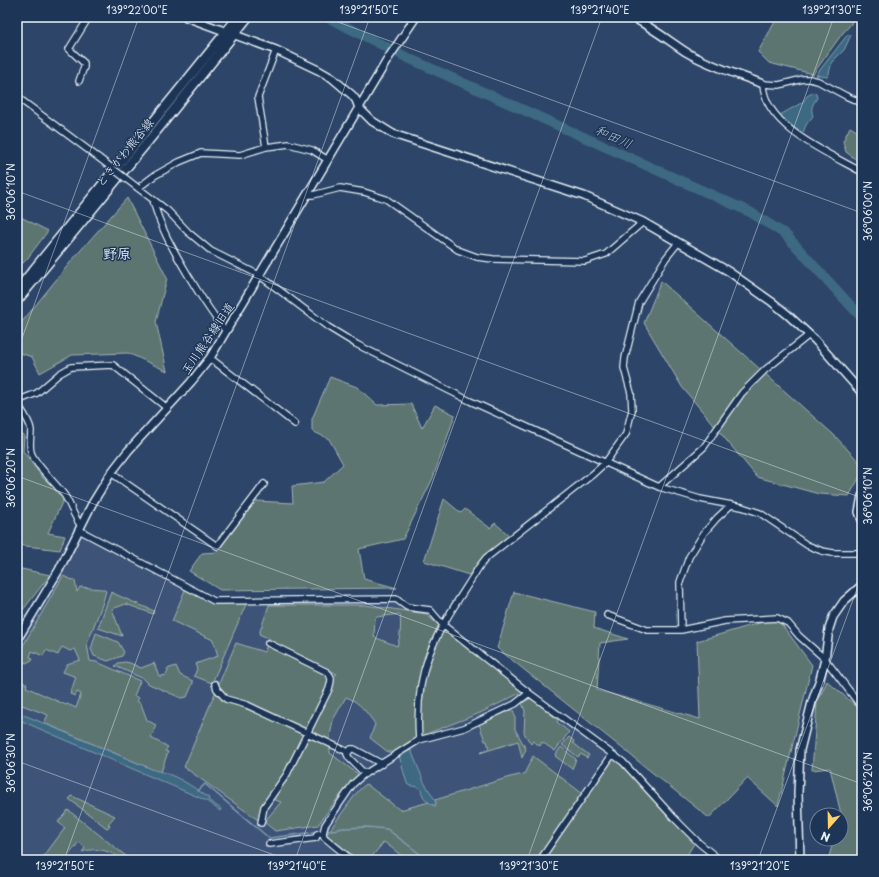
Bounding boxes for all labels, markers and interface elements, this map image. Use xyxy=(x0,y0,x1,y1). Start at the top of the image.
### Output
text: 139°22'00"E xyxy=(106,2,168,17)
text: 139°21'50"E xyxy=(339,2,399,17)
text: 139°21'40"E xyxy=(570,2,630,17)
text: 139°21'30"E xyxy=(802,2,862,17)
street label: ときがわ熊谷線 xyxy=(91,114,157,190)
water label: 和田川 xyxy=(592,119,636,153)
text: 36°06'10"N xyxy=(3,163,18,221)
text: 36°06'00"N xyxy=(860,181,875,241)
district label: 野原 xyxy=(103,243,131,264)
street label: 玉川熊谷線旧道 xyxy=(176,298,238,378)
text: 36°06'20"N xyxy=(3,448,18,508)
text: 36°06'10"N xyxy=(860,467,875,525)
text: 36°06'30"N xyxy=(3,733,18,793)
text: 36°06'20"N xyxy=(860,752,875,812)
north arrow xyxy=(809,807,849,847)
text: N xyxy=(818,827,832,846)
text: 139°21'50"E xyxy=(35,858,95,873)
text: 139°21'40"E xyxy=(267,858,327,873)
text: 139°21'30"E xyxy=(499,858,559,873)
text: 139°21'20"E xyxy=(730,858,790,873)

